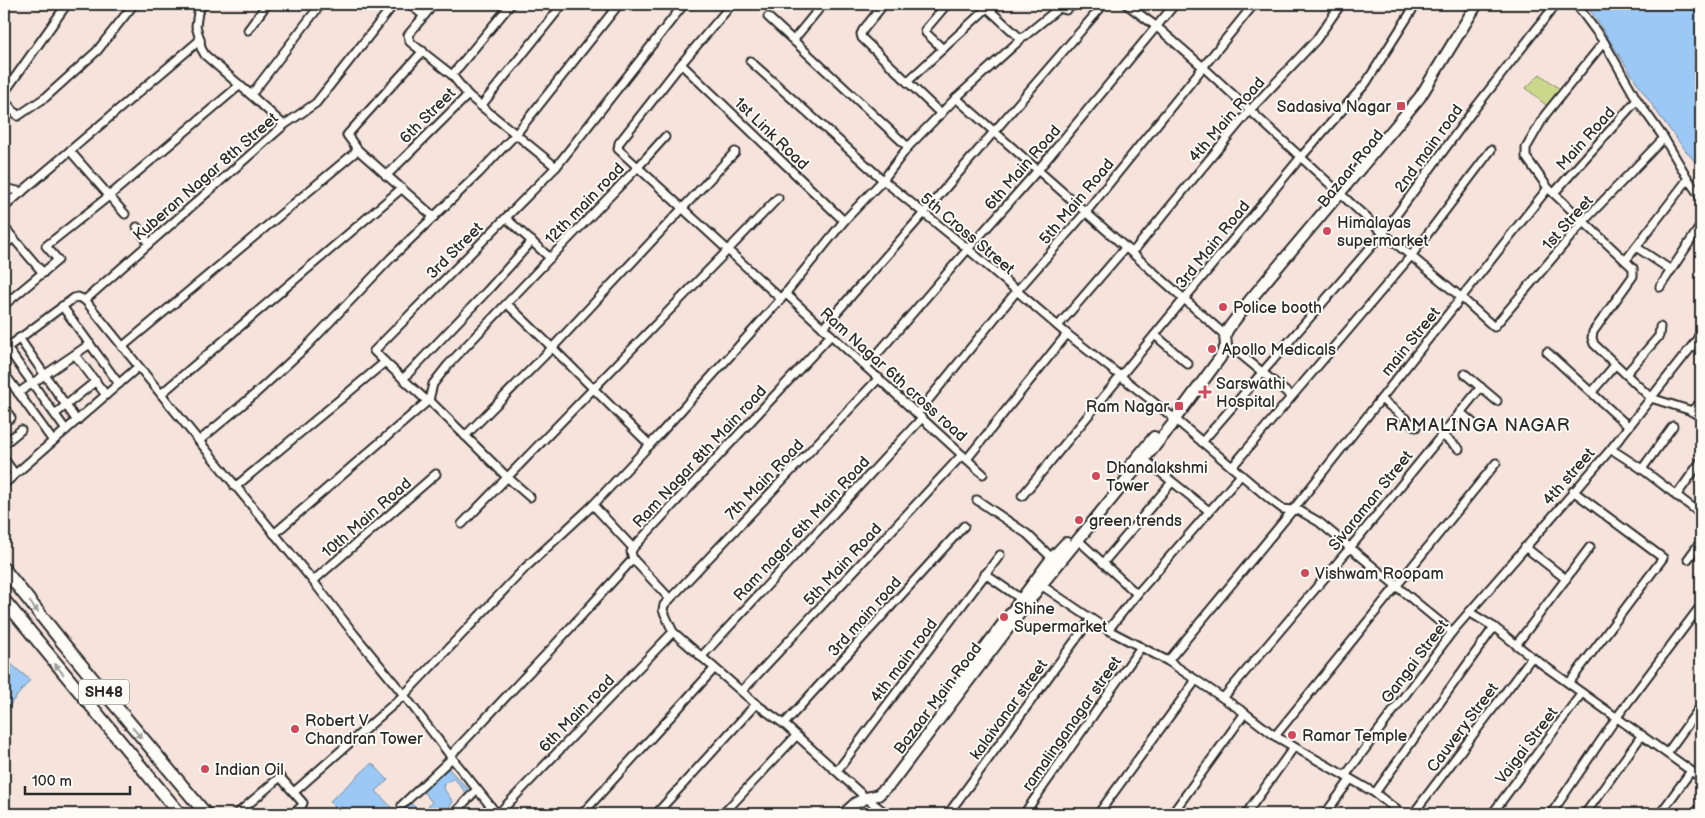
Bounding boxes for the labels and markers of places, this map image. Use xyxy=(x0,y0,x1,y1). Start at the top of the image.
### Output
place label: Sadasiva Nagar xyxy=(1277,98,1391,117)
marker: Sadasiva Nagar xyxy=(1395,100,1407,112)
place label: Himalayas supermarket xyxy=(1337,214,1428,251)
marker: Himalayas supermarket xyxy=(1321,225,1333,237)
place label: Police booth xyxy=(1233,299,1322,318)
marker: Police booth xyxy=(1217,301,1229,313)
place label: Apollo Medicals xyxy=(1222,341,1336,360)
marker: Apollo Medicals xyxy=(1206,343,1218,355)
place label: Sarswathi Hospital xyxy=(1216,375,1286,412)
marker: Sarswathi Hospital xyxy=(1198,385,1212,399)
place label: Ram Nagar xyxy=(1086,398,1169,417)
marker: Ram Nagar xyxy=(1173,400,1185,412)
place label: Dhanalakshmi Tower xyxy=(1106,459,1208,496)
marker: Dhanalakshmi Tower xyxy=(1090,470,1102,482)
place label: green trends xyxy=(1089,512,1182,531)
marker: green trends xyxy=(1073,514,1085,526)
place label: Vishwam Roopam xyxy=(1315,565,1444,584)
marker: Vishwam Roopam xyxy=(1299,567,1311,579)
place label: Shine Supermarket xyxy=(1014,600,1107,637)
marker: Shine Supermarket xyxy=(998,611,1010,623)
place label: Robert V Chandran Tower xyxy=(305,712,423,749)
marker: Robert V Chandran Tower xyxy=(289,723,301,735)
place label: Ramar Temple xyxy=(1302,727,1408,746)
marker: Ramar Temple xyxy=(1286,729,1298,741)
place label: Indian Oil xyxy=(215,761,284,780)
marker: Indian Oil xyxy=(199,763,211,775)

